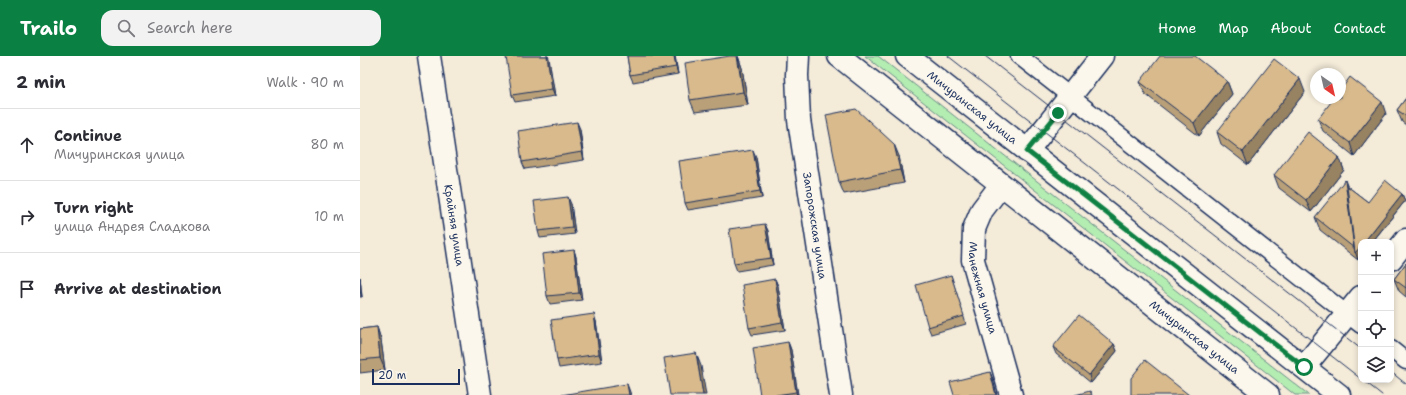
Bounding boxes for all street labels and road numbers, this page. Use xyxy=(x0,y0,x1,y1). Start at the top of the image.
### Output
street label: Мичуринская улица xyxy=(924,68,1020,148)
street label: Запорожская улица xyxy=(799,171,830,281)
street label: Крайняя улица xyxy=(440,183,468,267)
street label: Манежная улица xyxy=(965,241,1000,336)
street label: Мичуринская улица xyxy=(1146,297,1242,378)

